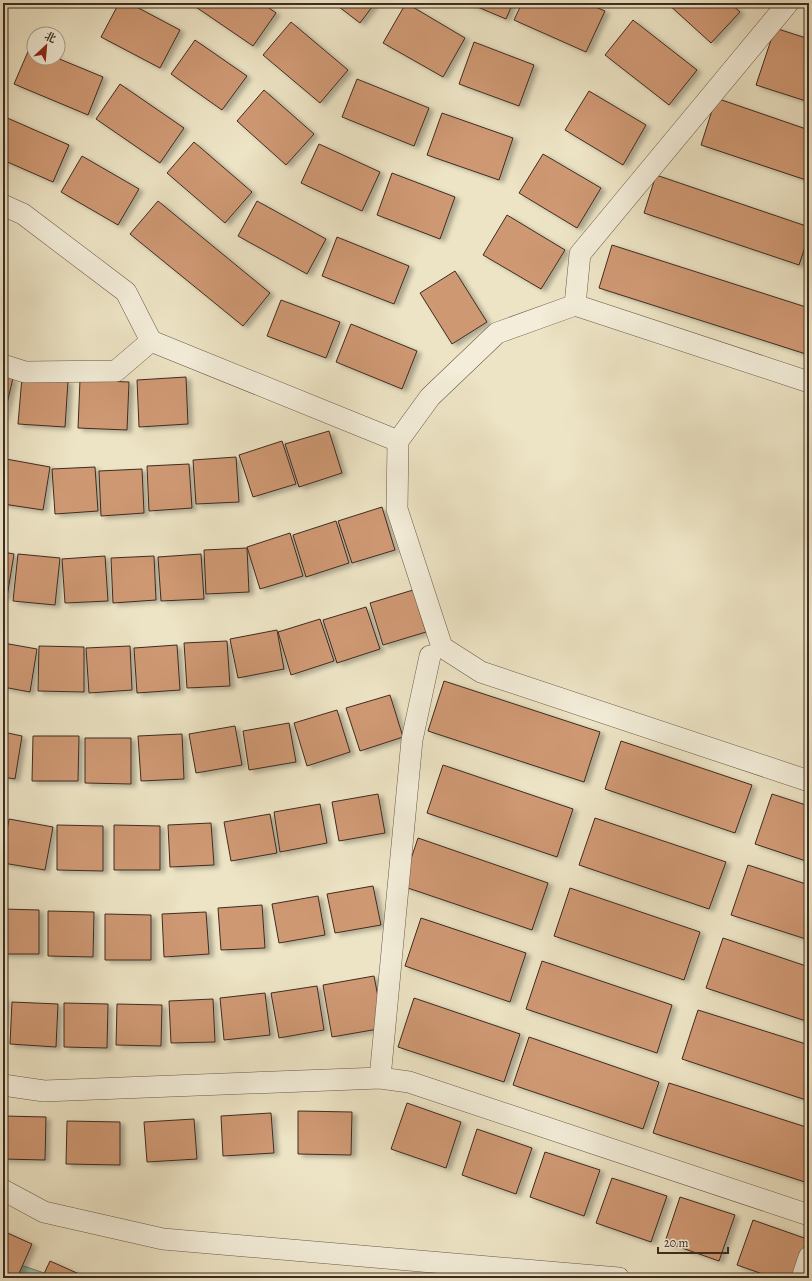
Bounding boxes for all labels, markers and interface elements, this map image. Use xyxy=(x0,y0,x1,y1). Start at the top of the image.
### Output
north arrow xyxy=(26,26,66,66)
text: 北 xyxy=(42,28,58,47)
scale bar xyxy=(658,1229,728,1255)
text: 20 m xyxy=(664,1235,688,1251)

